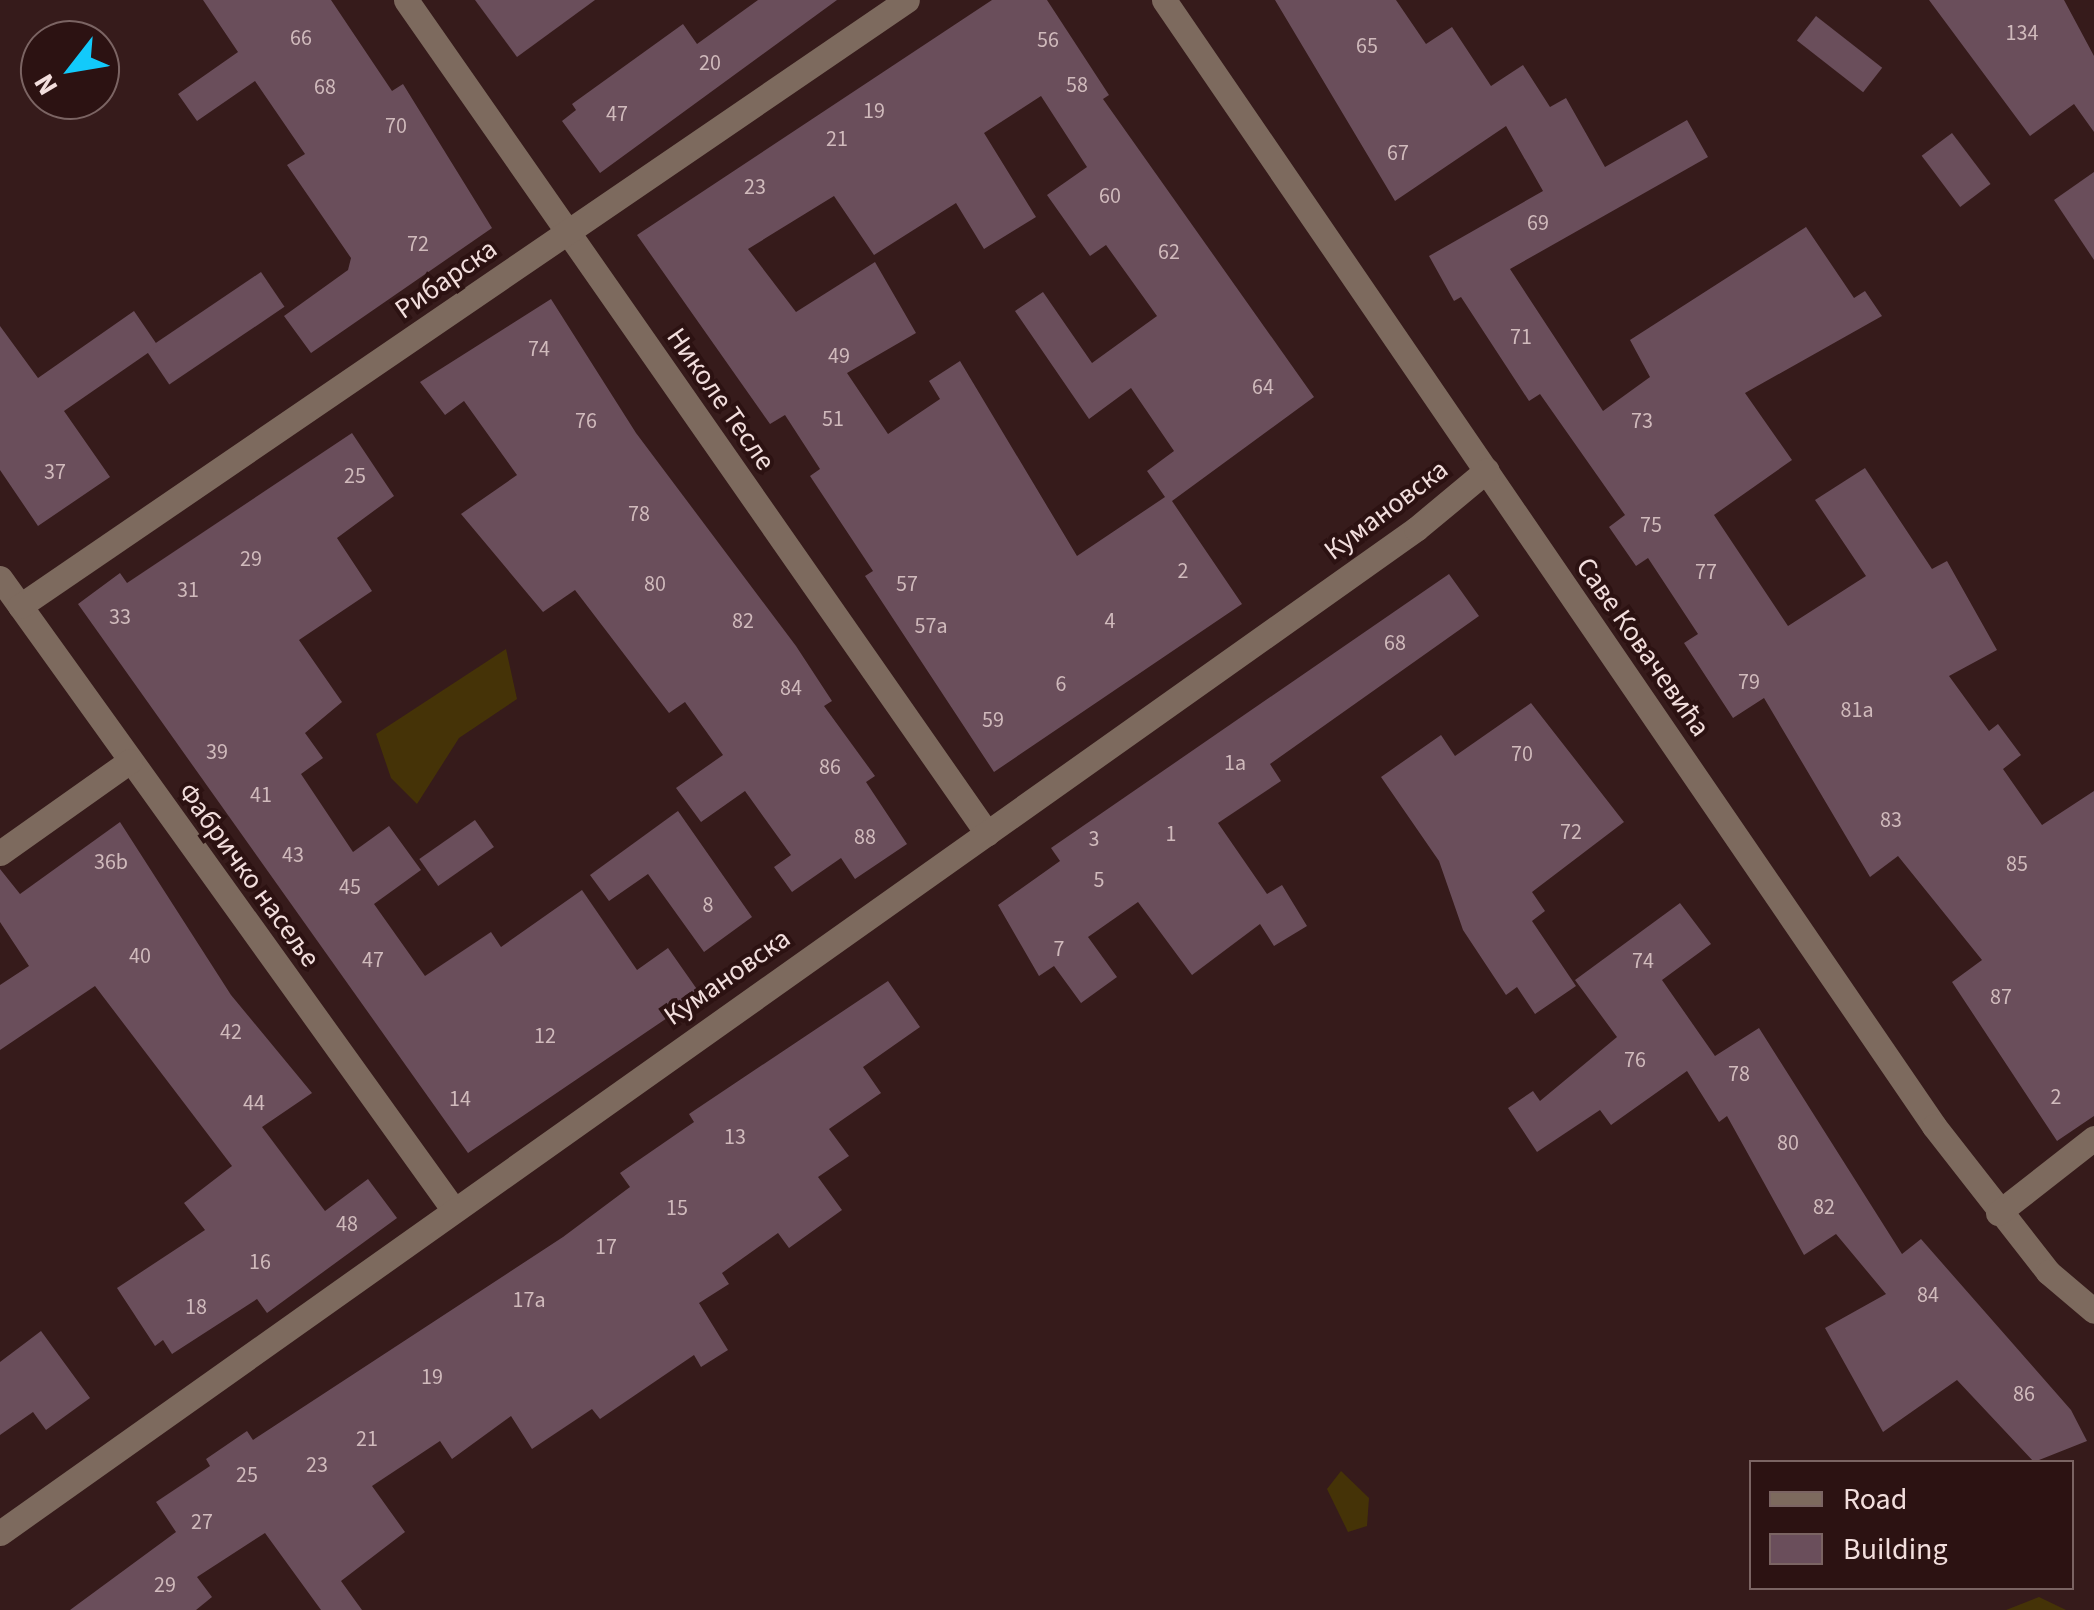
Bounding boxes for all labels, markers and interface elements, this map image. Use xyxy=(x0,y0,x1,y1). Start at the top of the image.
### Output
north arrow xyxy=(20,20,120,120)
house number: 134 xyxy=(2006,21,2038,47)
house number: 66 xyxy=(290,26,312,52)
house number: 56 xyxy=(1037,28,1059,54)
house number: 65 xyxy=(1356,34,1378,60)
house number: 20 xyxy=(699,51,721,77)
text: N xyxy=(24,66,68,103)
house number: 58 xyxy=(1066,73,1088,99)
house number: 68 xyxy=(314,75,336,101)
house number: 19 xyxy=(863,99,885,125)
house number: 47 xyxy=(606,102,628,128)
house number: 70 xyxy=(385,114,407,140)
house number: 21 xyxy=(826,127,848,153)
house number: 67 xyxy=(1387,141,1409,167)
house number: 23 xyxy=(744,175,766,201)
house number: 60 xyxy=(1099,184,1121,210)
house number: 69 xyxy=(1527,211,1549,237)
street label: Рибарска xyxy=(389,232,503,326)
house number: 72 xyxy=(407,232,429,258)
house number: 62 xyxy=(1158,240,1180,266)
street label: Николе Тесле xyxy=(660,321,782,477)
house number: 71 xyxy=(1510,325,1532,351)
house number: 74 xyxy=(528,337,550,363)
house number: 49 xyxy=(828,344,850,370)
house number: 64 xyxy=(1252,375,1274,401)
house number: 51 xyxy=(822,407,844,433)
house number: 76 xyxy=(575,409,597,435)
house number: 73 xyxy=(1631,409,1653,435)
street label: Кумановска xyxy=(1317,453,1455,567)
house number: 37 xyxy=(44,460,66,486)
house number: 25 xyxy=(344,464,366,490)
house number: 78 xyxy=(628,502,650,528)
house number: 75 xyxy=(1640,513,1662,539)
house number: 29 xyxy=(240,547,262,573)
street label: Саве Ковачевића xyxy=(1569,551,1717,743)
house number: 2 xyxy=(1178,559,1188,585)
house number: 77 xyxy=(1695,560,1717,586)
house number: 80 xyxy=(644,572,666,598)
house number: 57 xyxy=(896,572,918,598)
house number: 31 xyxy=(177,578,199,604)
house number: 33 xyxy=(109,605,131,631)
house number: 82 xyxy=(732,609,754,635)
house number: 4 xyxy=(1105,609,1115,635)
house number: 57a xyxy=(915,614,947,640)
house number: 68 xyxy=(1384,631,1406,657)
house number: 79 xyxy=(1738,670,1760,696)
house number: 6 xyxy=(1056,672,1066,698)
house number: 84 xyxy=(780,676,802,702)
house number: 81a xyxy=(1841,698,1873,724)
house number: 59 xyxy=(982,708,1004,734)
house number: 39 xyxy=(206,740,228,766)
house number: 70 xyxy=(1511,742,1533,768)
house number: 1a xyxy=(1224,751,1246,777)
house number: 86 xyxy=(819,755,841,781)
street label: Фабричко насеље xyxy=(171,776,327,974)
house number: 41 xyxy=(250,783,272,809)
house number: 83 xyxy=(1880,808,1902,834)
house number: 72 xyxy=(1560,820,1582,846)
house number: 1 xyxy=(1166,822,1176,848)
house number: 88 xyxy=(854,825,876,851)
house number: 3 xyxy=(1089,827,1099,853)
house number: 43 xyxy=(282,843,304,869)
house number: 36b xyxy=(94,850,128,876)
house number: 85 xyxy=(2006,852,2028,878)
house number: 5 xyxy=(1094,868,1104,894)
house number: 45 xyxy=(339,875,361,901)
house number: 8 xyxy=(703,893,713,919)
street label: Кумановска xyxy=(657,921,797,1033)
house number: 7 xyxy=(1054,937,1064,963)
house number: 40 xyxy=(129,944,151,970)
house number: 47 xyxy=(362,948,384,974)
house number: 74 xyxy=(1632,949,1654,975)
house number: 87 xyxy=(1990,985,2012,1011)
house number: 42 xyxy=(220,1020,242,1046)
house number: 12 xyxy=(534,1024,556,1050)
house number: 76 xyxy=(1624,1048,1646,1074)
house number: 78 xyxy=(1728,1062,1750,1088)
house number: 2 xyxy=(2051,1085,2061,1111)
house number: 14 xyxy=(449,1087,471,1113)
house number: 44 xyxy=(243,1091,265,1117)
house number: 13 xyxy=(724,1125,746,1151)
house number: 80 xyxy=(1777,1131,1799,1157)
house number: 82 xyxy=(1813,1195,1835,1221)
house number: 15 xyxy=(666,1196,688,1222)
house number: 48 xyxy=(336,1212,358,1238)
house number: 17 xyxy=(595,1235,617,1261)
house number: 16 xyxy=(249,1250,271,1276)
house number: 84 xyxy=(1917,1283,1939,1309)
house number: 17a xyxy=(513,1288,545,1314)
house number: 18 xyxy=(185,1295,207,1321)
house number: 19 xyxy=(421,1365,443,1391)
house number: 86 xyxy=(2013,1382,2035,1408)
house number: 21 xyxy=(356,1427,378,1453)
house number: 23 xyxy=(306,1453,328,1479)
legend xyxy=(1749,1460,2074,1590)
house number: 25 xyxy=(236,1463,258,1489)
text: Road xyxy=(1843,1478,1907,1521)
house number: 27 xyxy=(191,1510,213,1536)
text: Building xyxy=(1843,1528,1948,1571)
house number: 29 xyxy=(154,1573,176,1599)

